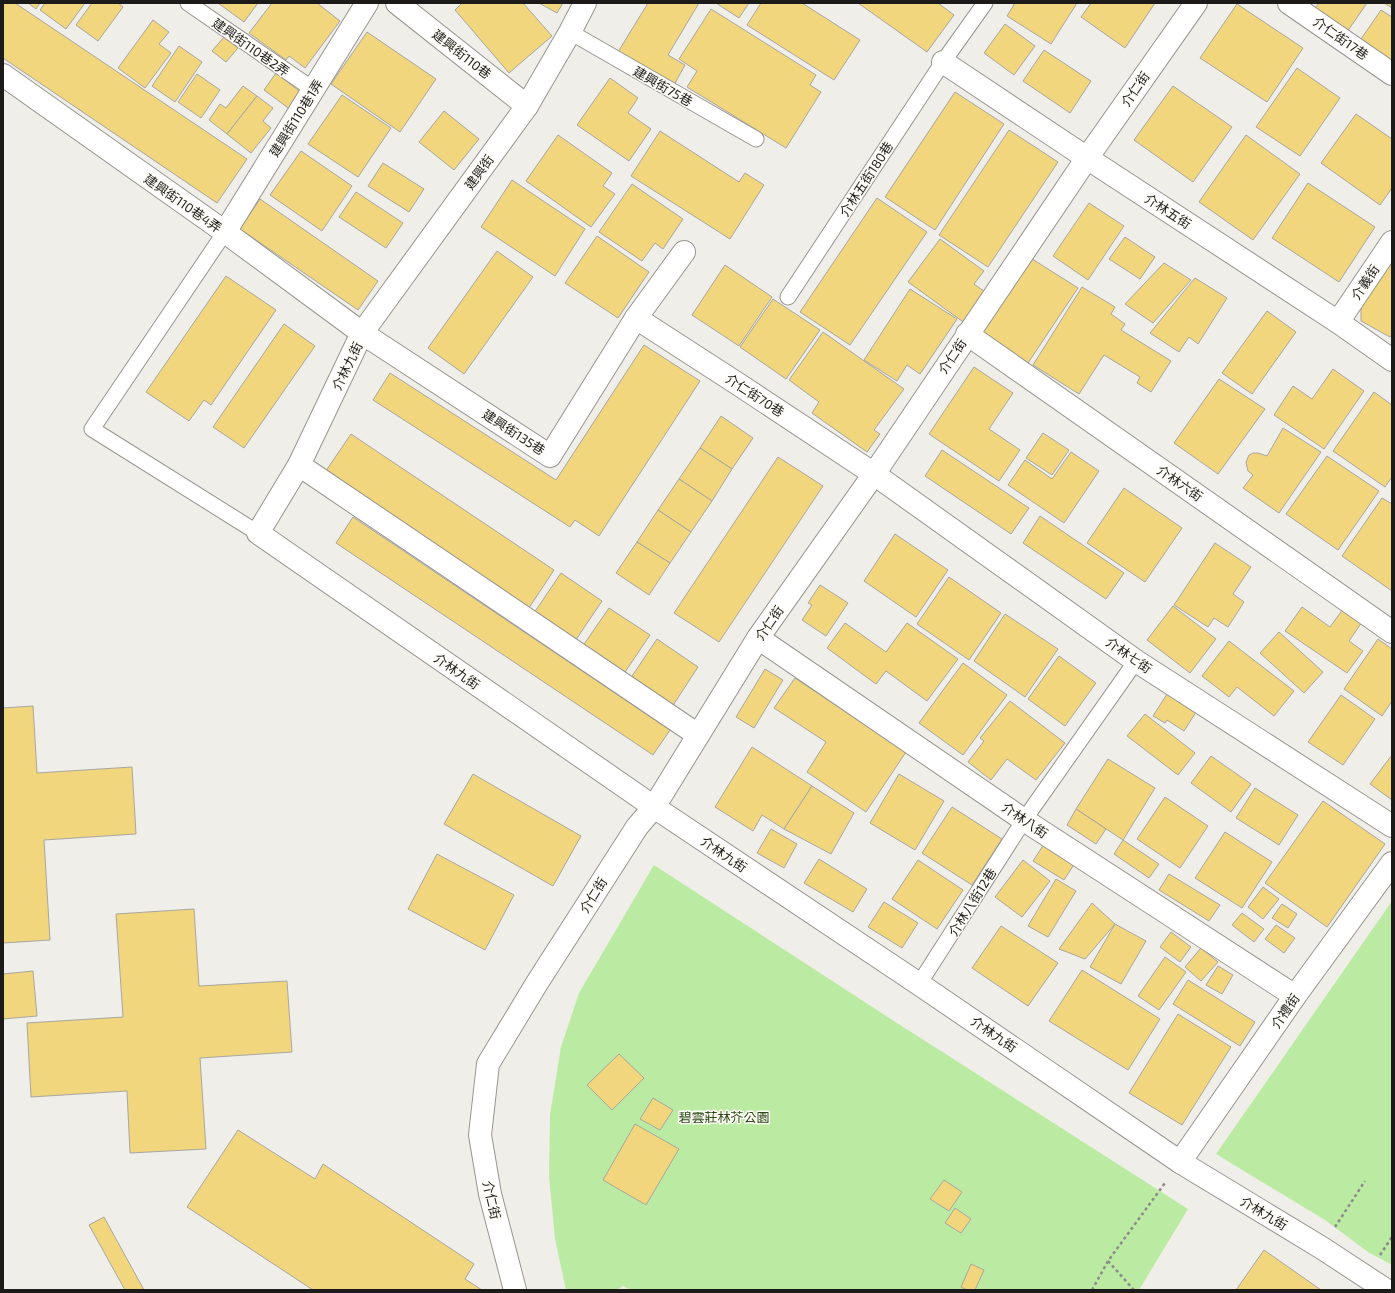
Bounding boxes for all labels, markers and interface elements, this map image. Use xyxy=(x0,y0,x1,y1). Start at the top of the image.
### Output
street label: 介仁街17巷 xyxy=(1310,13,1372,63)
street label: 建興街110巷2弄 xyxy=(209,14,293,80)
street label: 建興街110巷 xyxy=(429,26,495,82)
street label: 建興街75巷 xyxy=(631,63,695,109)
street label: 介仁街 xyxy=(1117,68,1153,110)
street label: 建興街110巷1弄 xyxy=(266,76,326,160)
street label: 介林五街180巷 xyxy=(836,139,896,219)
street label: 建興街 xyxy=(461,152,497,192)
street label: 建興街110巷4弄 xyxy=(141,170,225,236)
street label: 介林五街 xyxy=(1142,190,1194,232)
street label: 介義街 xyxy=(1347,261,1383,303)
street label: 介仁街 xyxy=(934,335,970,377)
street label: 介林九街 xyxy=(328,339,366,393)
street label: 介仁街70巷 xyxy=(723,370,787,420)
street label: 建興街135巷 xyxy=(480,406,548,458)
street label: 介林六街 xyxy=(1154,462,1206,504)
street label: 介仁街 xyxy=(751,602,787,644)
street label: 介林七街 xyxy=(1103,634,1155,676)
street label: 介林九街 xyxy=(431,650,483,692)
street label: 介林八街 xyxy=(999,799,1051,841)
street label: 介林九街 xyxy=(698,833,750,875)
street label: 介林八街12巷 xyxy=(945,865,999,939)
street label: 介仁街 xyxy=(576,874,610,916)
street label: 介禮街 xyxy=(1267,990,1303,1032)
street label: 介林九街 xyxy=(968,1013,1020,1055)
park label: 碧雲莊林芥公園 xyxy=(678,1109,770,1125)
street label: 介仁街 xyxy=(480,1179,504,1221)
street label: 介林九街 xyxy=(1238,1193,1290,1233)

